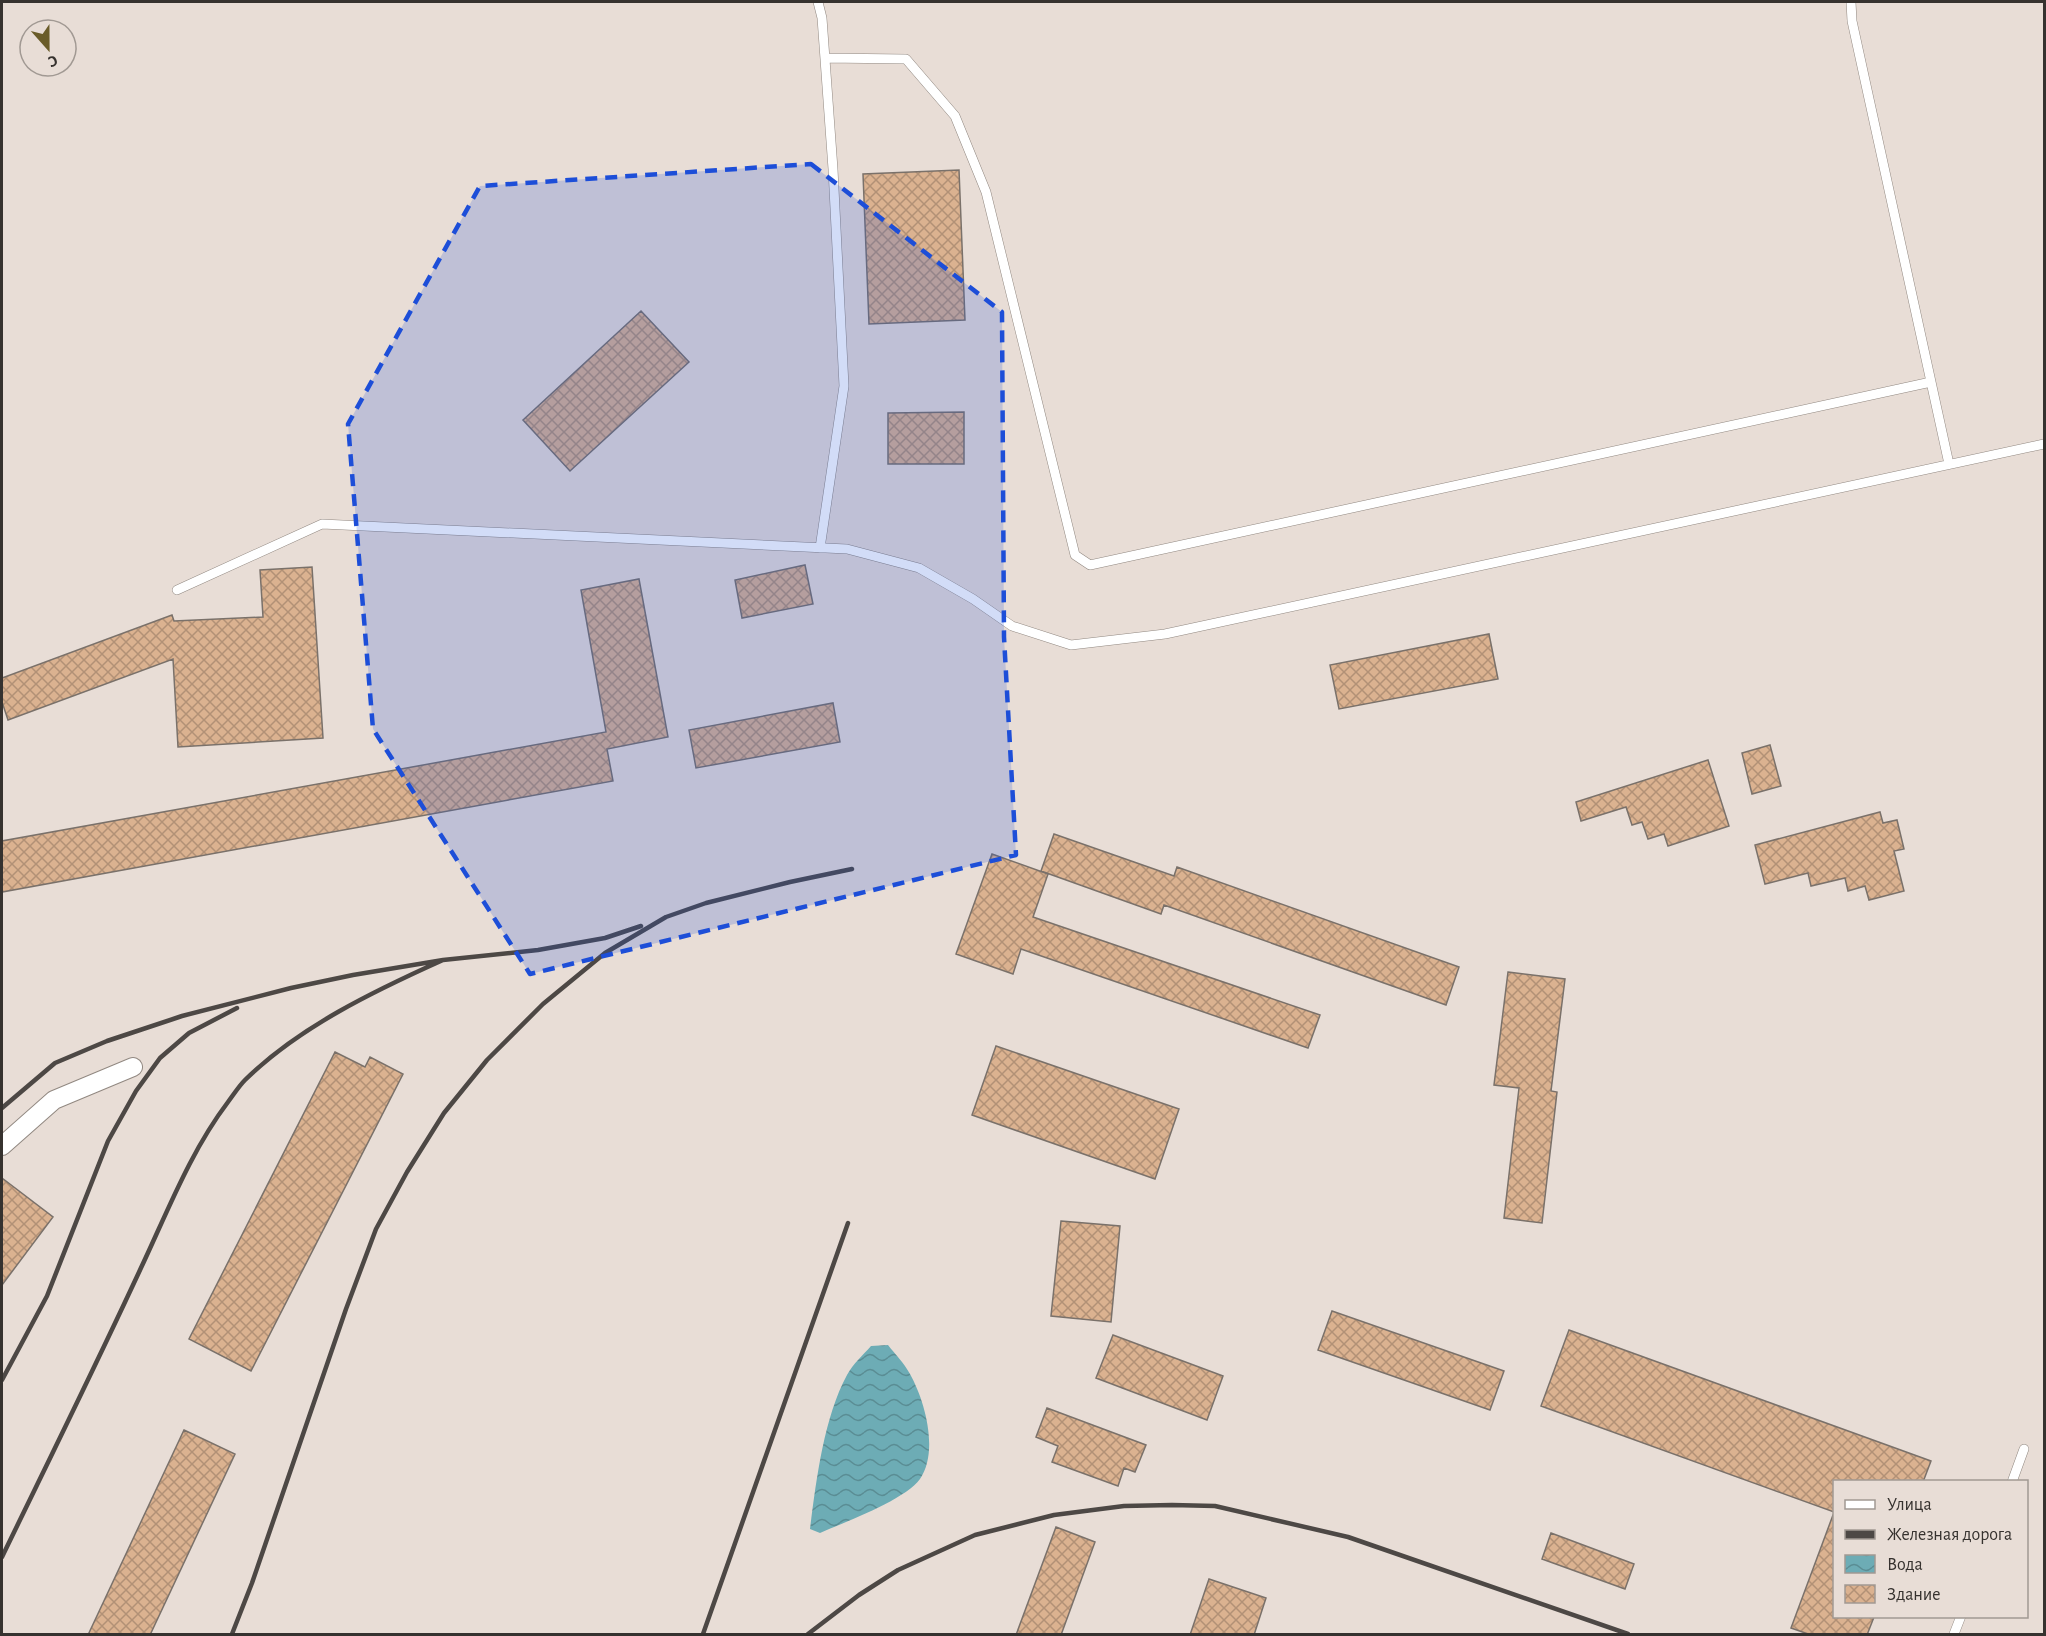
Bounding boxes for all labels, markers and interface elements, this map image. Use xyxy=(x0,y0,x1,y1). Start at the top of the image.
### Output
north arrow xyxy=(18,18,78,78)
text: С xyxy=(46,52,60,70)
legend xyxy=(1833,1480,2028,1618)
text: Улица xyxy=(1887,1496,1932,1514)
text: Железная дорога xyxy=(1887,1526,2012,1544)
text: Вода xyxy=(1887,1556,1923,1574)
text: Здание xyxy=(1887,1586,1941,1604)

